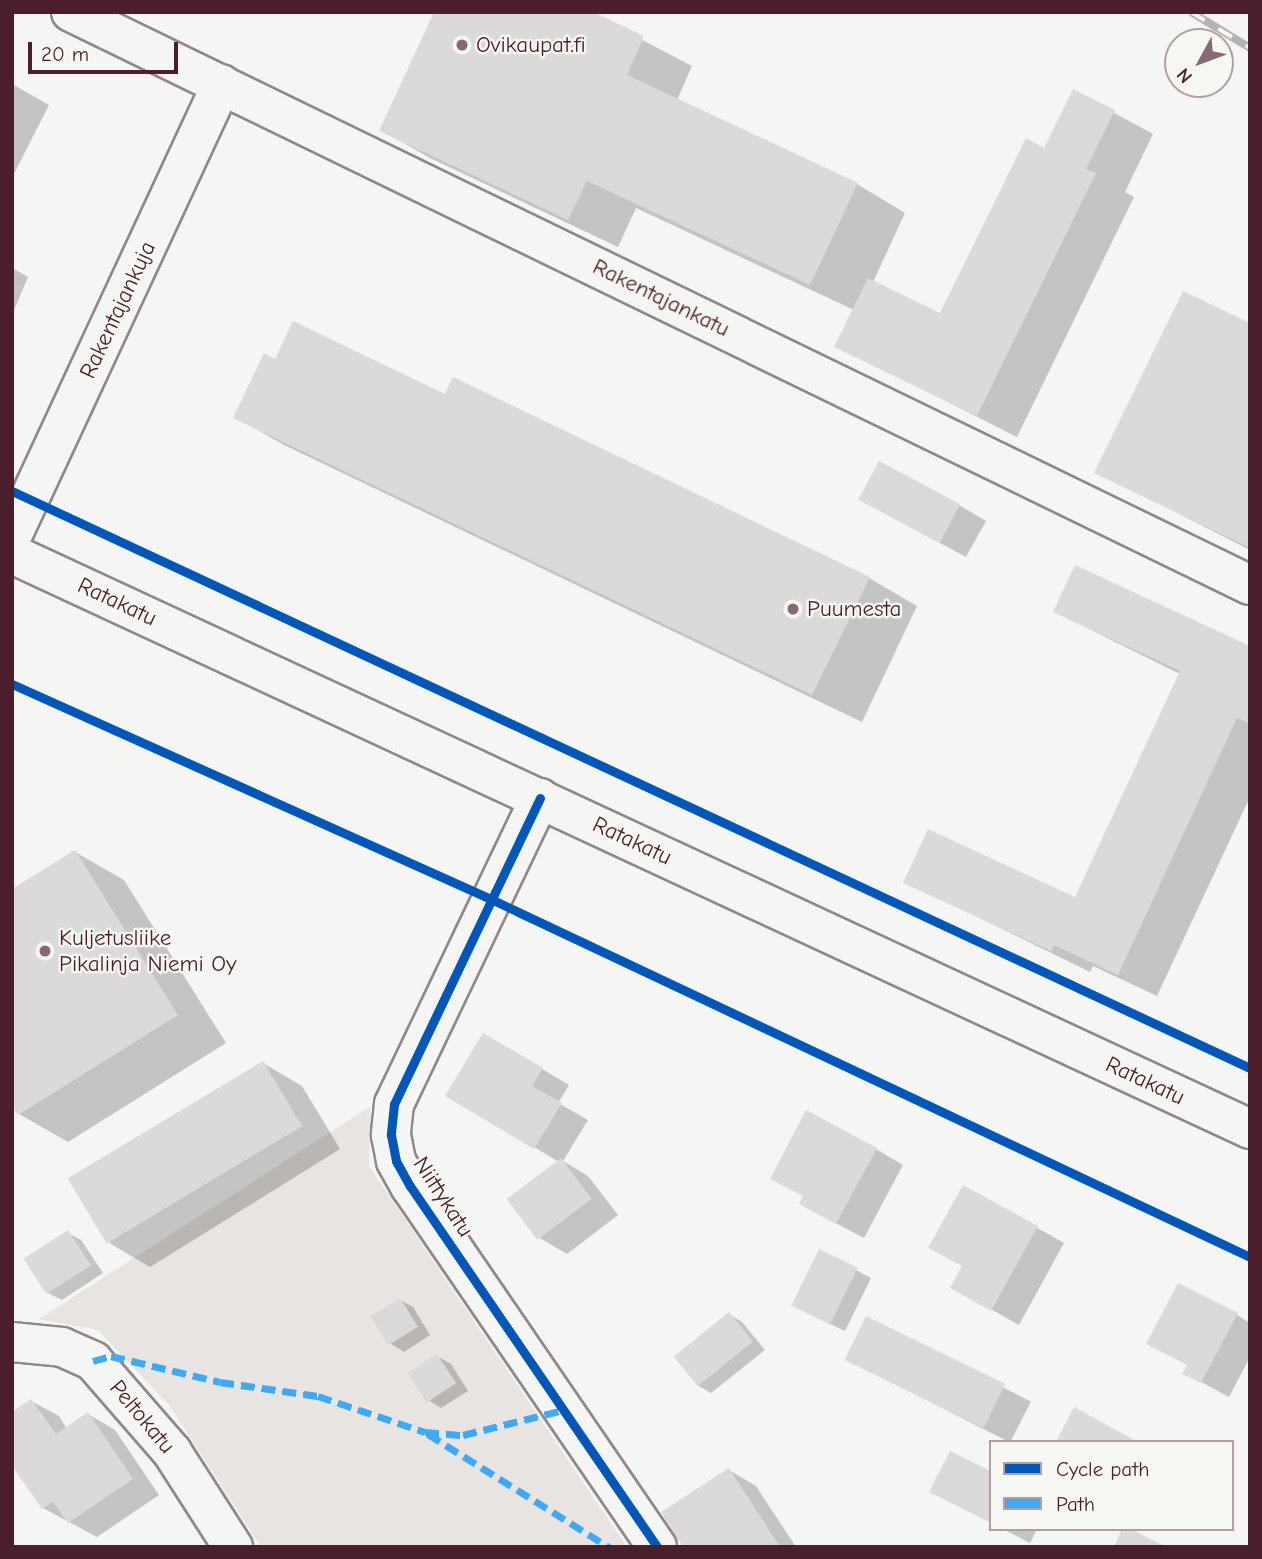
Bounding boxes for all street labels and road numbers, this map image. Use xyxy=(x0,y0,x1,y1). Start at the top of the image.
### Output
street label: Rakentajankuja xyxy=(74,237,162,383)
street label: Rakentajankatu xyxy=(588,253,734,343)
street label: Ratakatu xyxy=(73,572,161,632)
street label: Ratakatu xyxy=(588,811,676,871)
street label: Ratakatu xyxy=(1101,1051,1189,1111)
street label: Niittykatu xyxy=(407,1152,479,1242)
street label: Peltokatu xyxy=(103,1375,181,1459)

